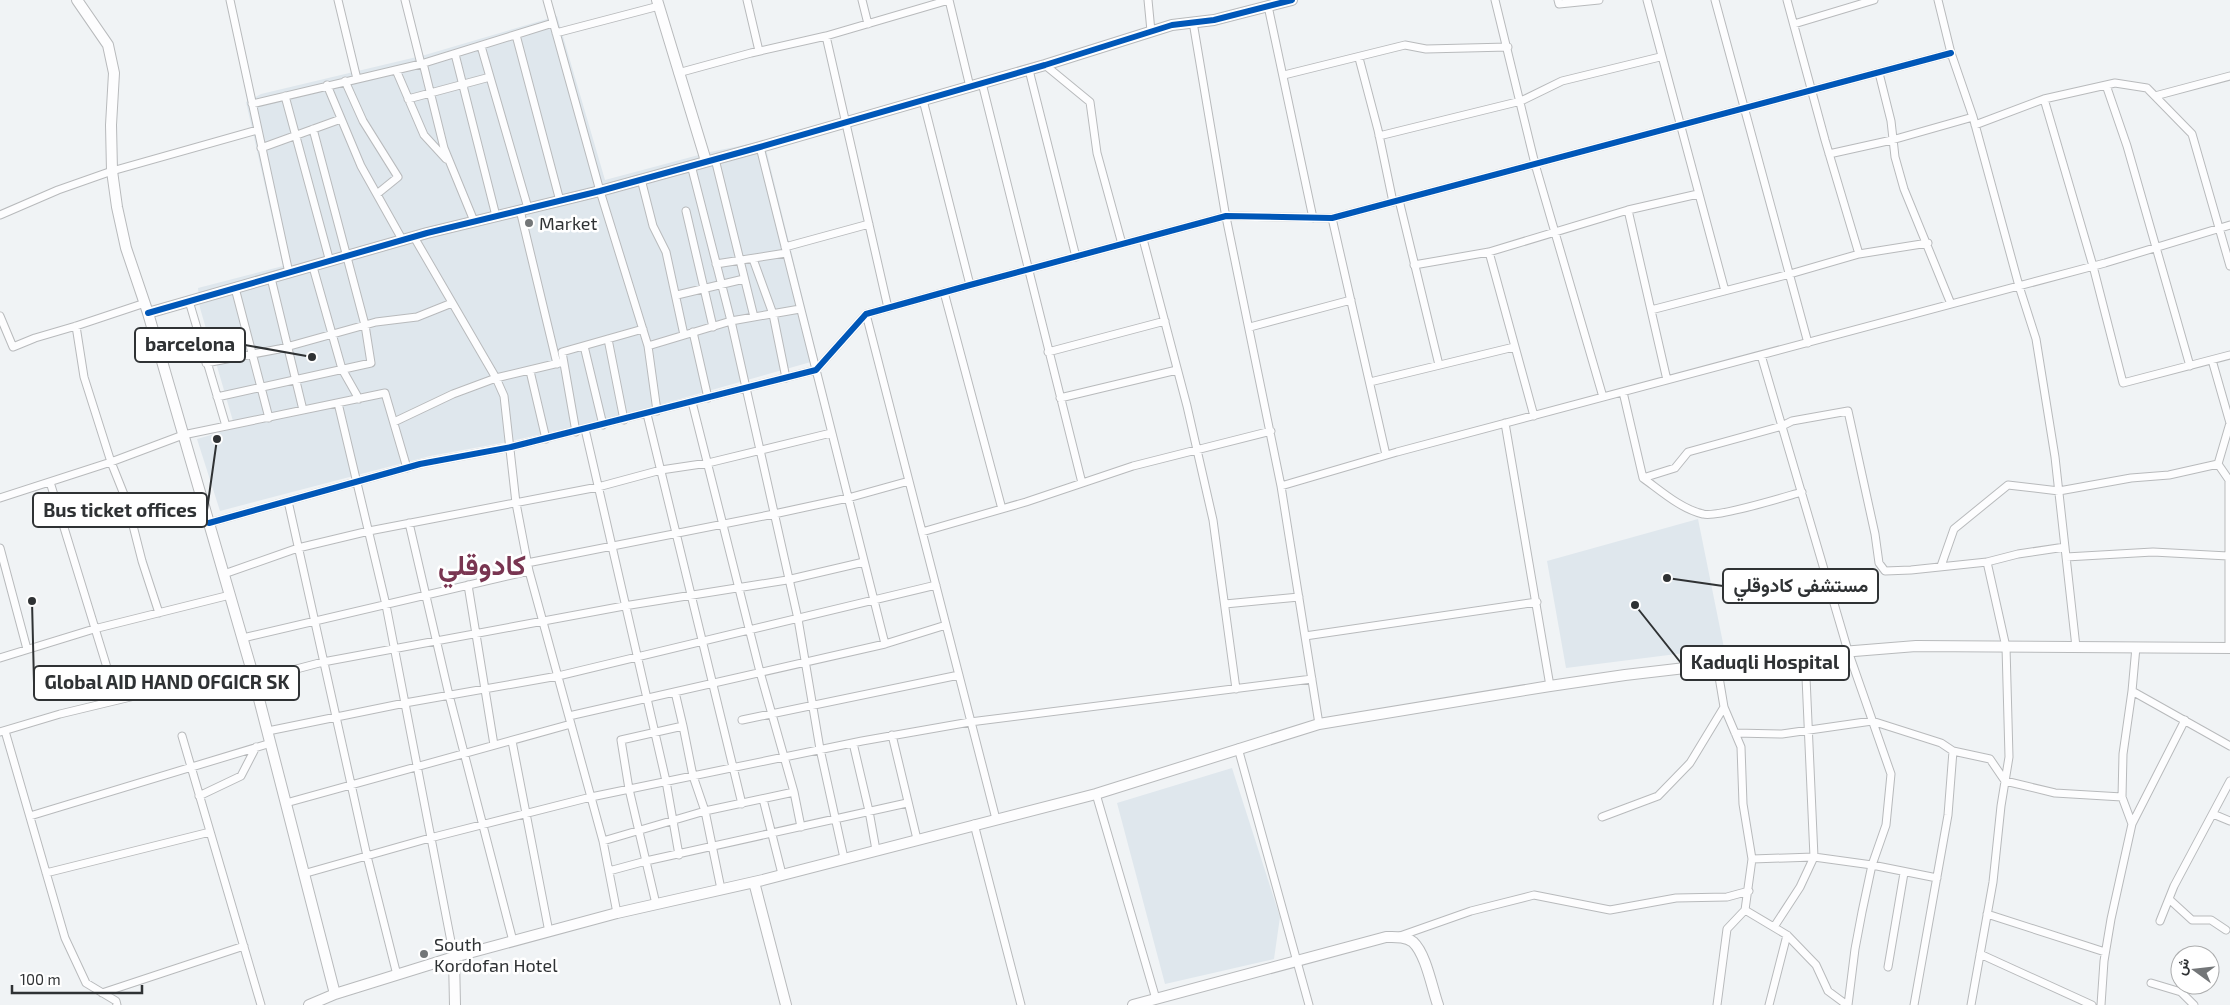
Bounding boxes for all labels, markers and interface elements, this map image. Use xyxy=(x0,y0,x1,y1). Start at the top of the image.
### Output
place label: Market xyxy=(539,212,597,234)
marker: Market xyxy=(523,217,535,229)
callout: barcelona xyxy=(135,328,245,362)
text: barcelona xyxy=(145,332,235,355)
callout: Bus ticket offices xyxy=(33,493,207,527)
text: Bus ticket offices xyxy=(43,498,197,521)
district label: كادوقلي xyxy=(438,547,526,589)
callout: مستشفى كادوقلي xyxy=(1723,569,1878,603)
text: مستشفى كادوقلي xyxy=(1734,573,1868,602)
callout: Kaduqli Hospital xyxy=(1681,646,1849,680)
text: Kaduqli Hospital xyxy=(1691,650,1840,673)
callout: Global AID HAND OFGICR SK xyxy=(34,666,299,700)
text: Global AID HAND OFGICR SK xyxy=(45,670,289,693)
place label: South Kordofan Hotel xyxy=(434,933,558,976)
north arrow xyxy=(2170,945,2220,995)
marker: South Kordofan Hotel xyxy=(418,948,430,960)
text: ش xyxy=(2172,956,2193,977)
scale bar xyxy=(12,962,142,994)
text: 100 m xyxy=(20,970,61,988)

